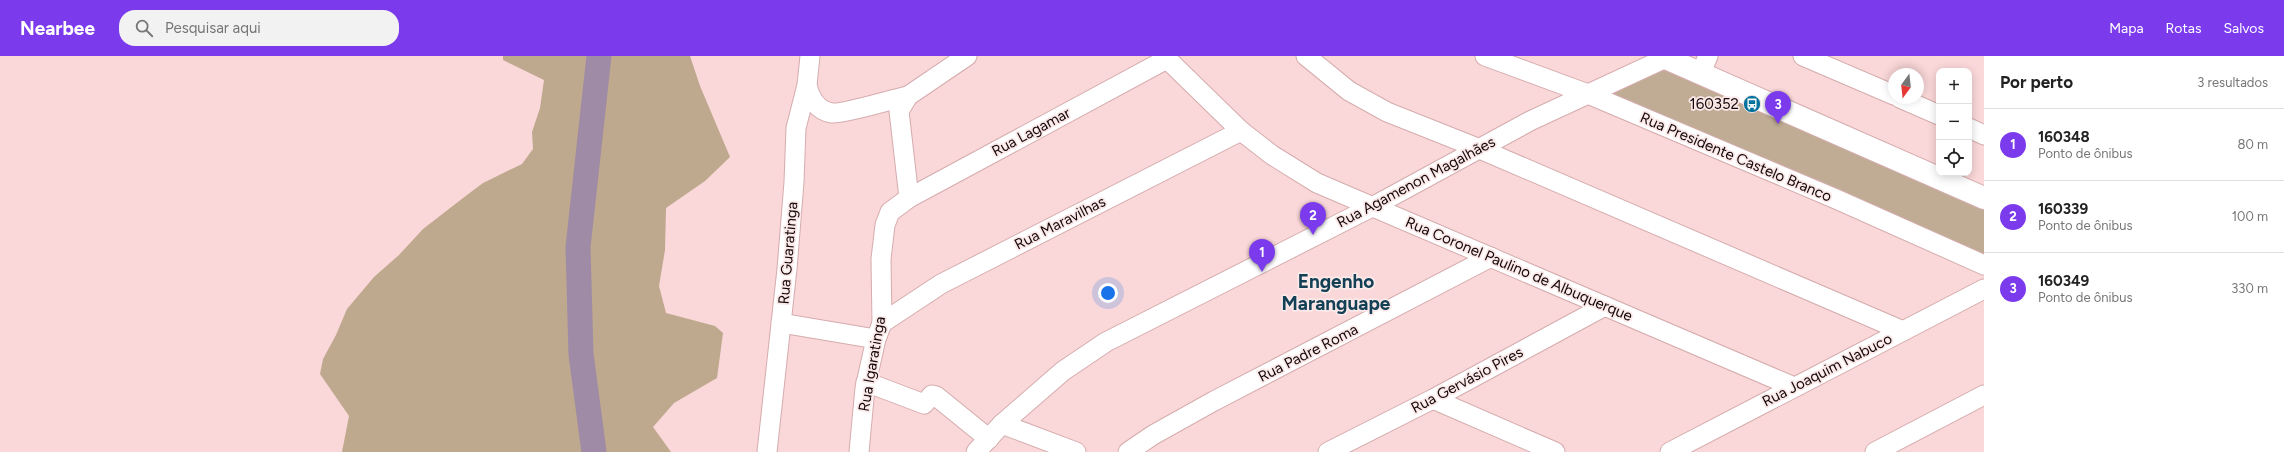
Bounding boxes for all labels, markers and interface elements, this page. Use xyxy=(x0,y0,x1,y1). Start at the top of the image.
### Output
search box xyxy=(119,10,399,46)
text: Nearbee xyxy=(20,17,95,40)
icon: search xyxy=(133,17,155,39)
text: Pesquisar aqui xyxy=(165,19,261,37)
text: Mapa xyxy=(2109,20,2144,37)
text: Rotas xyxy=(2166,20,2201,37)
text: Salvos xyxy=(2223,20,2264,37)
north arrow xyxy=(1888,68,1924,104)
map controls xyxy=(1936,68,1972,176)
button: + xyxy=(1936,68,1972,104)
text: Por perto xyxy=(2000,72,2073,92)
text: 3 resultados xyxy=(2197,75,2268,90)
pin: 3 xyxy=(1765,91,1791,124)
bus stop icon: 160352 xyxy=(1742,94,1762,114)
place label: 160352 xyxy=(1690,95,1739,113)
street label: Rua Lagamar xyxy=(989,104,1073,160)
button: − xyxy=(1936,104,1972,140)
street label: Rua Presidente Castelo Branco xyxy=(1637,108,1835,206)
text: 160348 xyxy=(2038,128,2090,146)
street label: Rua Agamenon Magalhães xyxy=(1334,133,1498,231)
text: 1 xyxy=(2010,137,2016,152)
text: 80 m xyxy=(2237,137,2268,152)
button: locate xyxy=(1936,140,1972,176)
text: Ponto de ônibus xyxy=(2038,146,2133,161)
street label: Rua Maravilhas xyxy=(1012,192,1108,254)
text: 160339 xyxy=(2038,200,2088,218)
street label: Rua Guaratinga xyxy=(775,201,801,305)
pin: 2 xyxy=(1300,202,1326,235)
text: 2 xyxy=(2009,209,2017,224)
text: 100 m xyxy=(2232,209,2268,224)
street label: Rua Coronel Paulino de Albuquerque xyxy=(1403,213,1635,325)
text: Ponto de ônibus xyxy=(2038,218,2133,233)
pin: 1 xyxy=(1249,239,1275,272)
district label: Engenho Maranguape xyxy=(1282,270,1391,315)
text: 160349 xyxy=(2038,272,2089,290)
text: 3 xyxy=(2009,281,2017,296)
text: 330 m xyxy=(2231,281,2268,296)
your location xyxy=(1098,283,1118,303)
text: Ponto de ônibus xyxy=(2038,290,2133,305)
street label: Rua Igaratinga xyxy=(855,315,889,413)
street label: Rua Padre Roma xyxy=(1255,320,1361,386)
street label: Rua Joaquim Nabuco xyxy=(1759,329,1895,411)
street label: Rua Gervásio Pires xyxy=(1408,343,1526,417)

